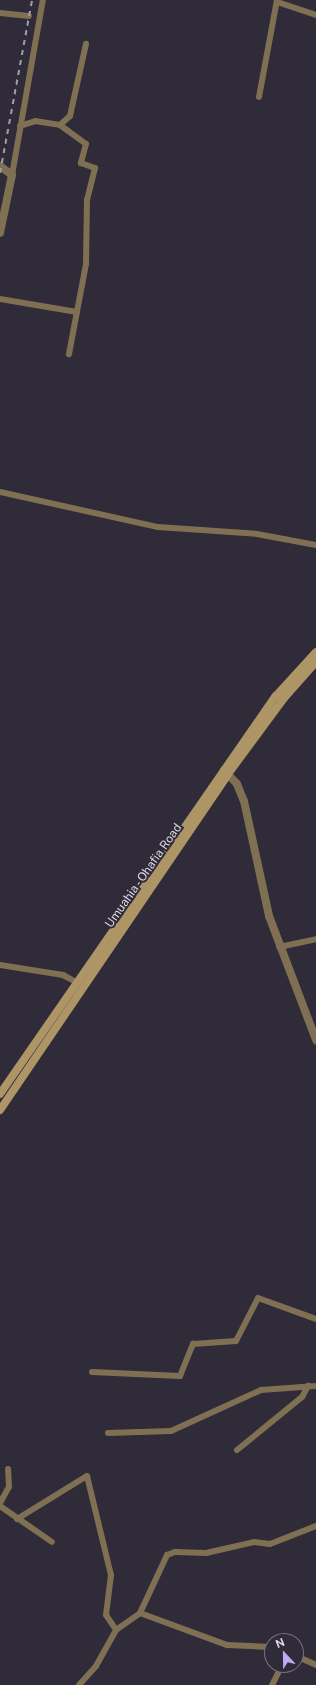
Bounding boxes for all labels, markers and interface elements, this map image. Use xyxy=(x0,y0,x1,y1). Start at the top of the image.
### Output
street label: Umuahia - Ohafia Road xyxy=(102,820,186,932)
north arrow xyxy=(264,1633,304,1673)
text: N xyxy=(274,1636,286,1650)

